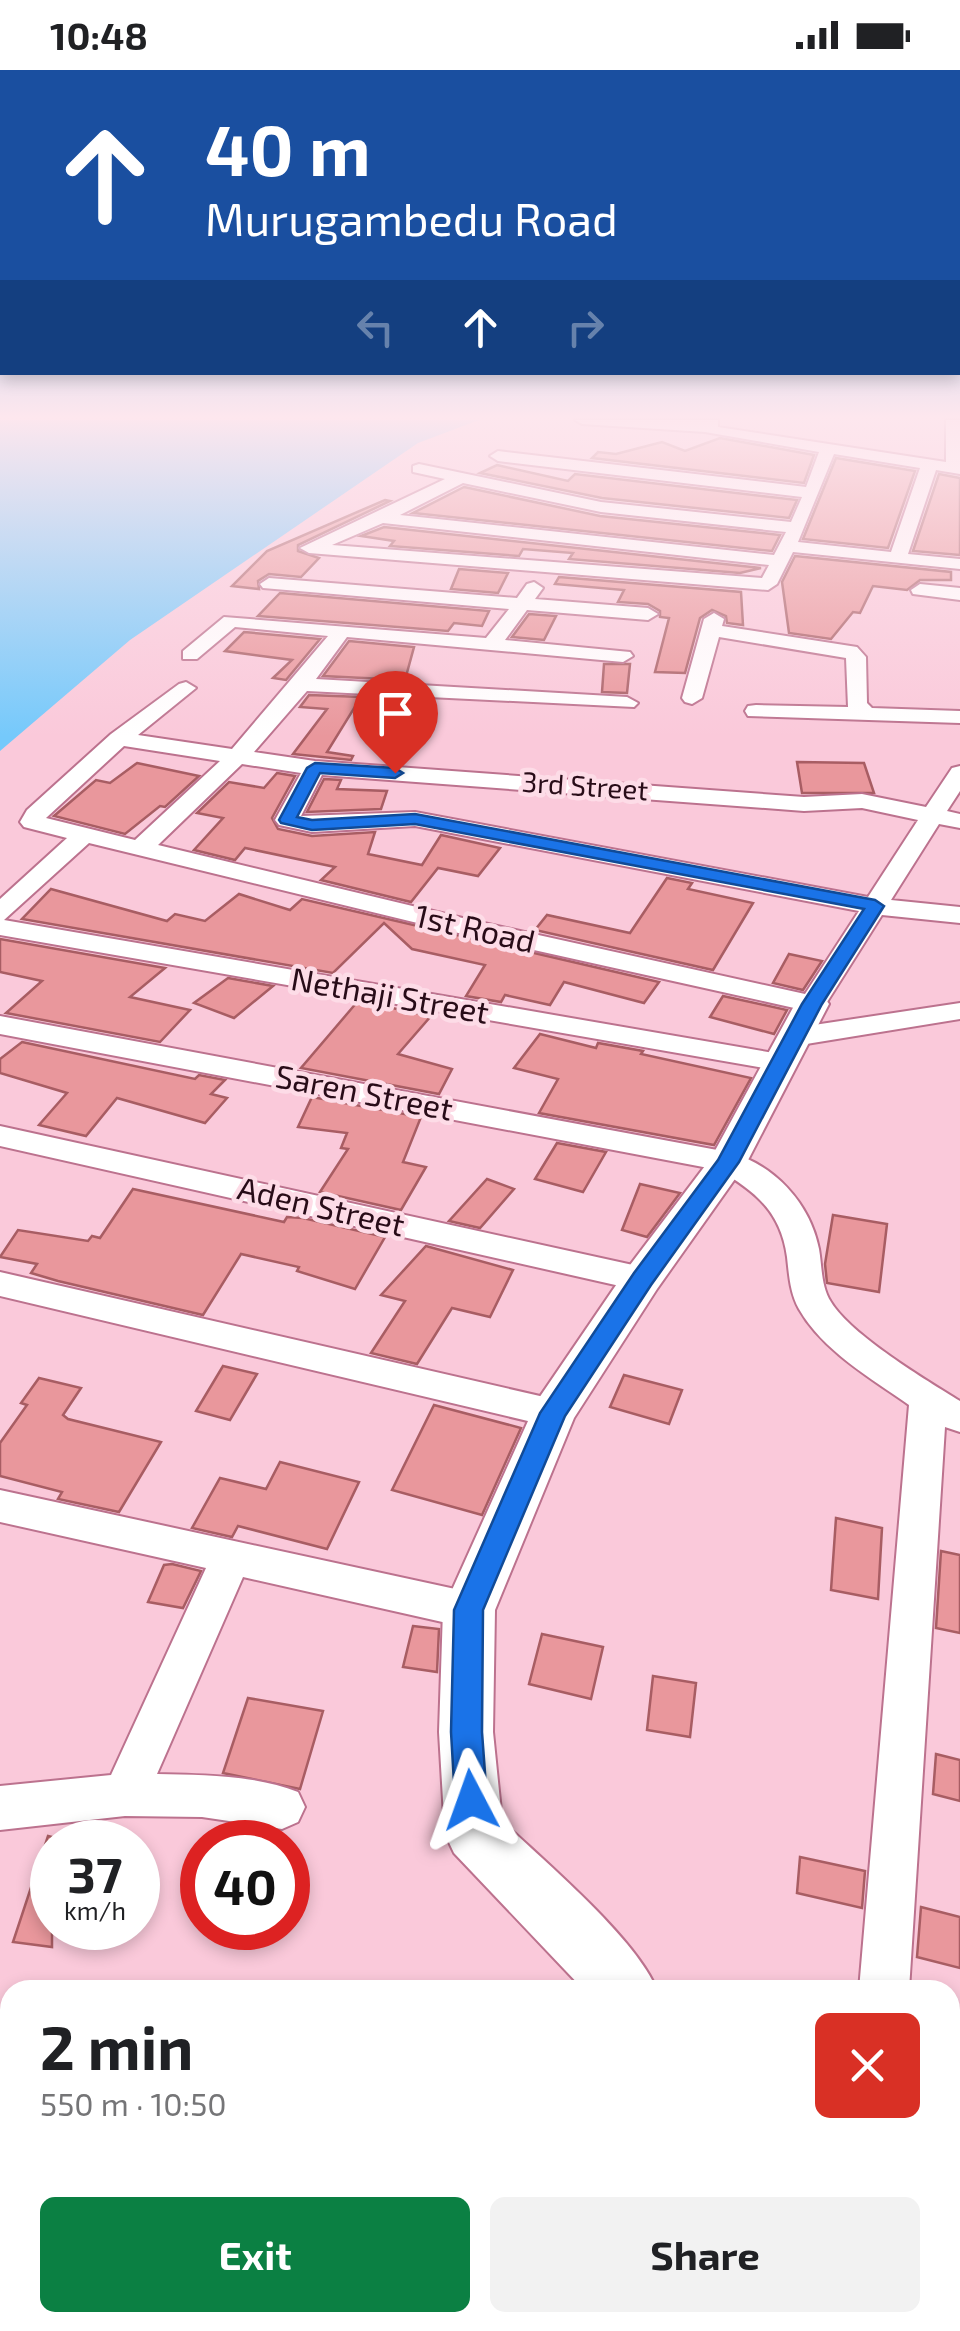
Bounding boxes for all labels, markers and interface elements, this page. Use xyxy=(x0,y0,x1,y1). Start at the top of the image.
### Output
text: 10:48 xyxy=(50,12,148,58)
text: 40 m xyxy=(205,106,371,190)
icon: ahead xyxy=(40,110,170,240)
text: Murugambedu Road xyxy=(205,191,618,245)
icon: left xyxy=(348,300,403,355)
icon: ahead xyxy=(453,300,508,355)
icon: right xyxy=(558,300,613,355)
pin xyxy=(353,671,438,774)
icon: arrive xyxy=(368,686,423,741)
street label: 3rd Street xyxy=(521,764,649,806)
street label: 1st Road xyxy=(412,895,539,959)
street label: Nethaji Street xyxy=(288,958,492,1031)
street label: Saren Street xyxy=(273,1055,456,1127)
street label: Aden Street xyxy=(234,1167,409,1243)
position arrow xyxy=(419,1748,523,1852)
speed limit sign: 40 xyxy=(180,1820,310,1950)
text: 37 xyxy=(68,1843,122,1903)
text: km/h xyxy=(64,1895,126,1925)
text: 2 min xyxy=(40,2010,193,2082)
button: close xyxy=(815,2013,920,2118)
text: 550 m · 10:50 xyxy=(40,2084,227,2122)
button: Exit xyxy=(40,2197,470,2312)
button: Share xyxy=(490,2197,920,2312)

